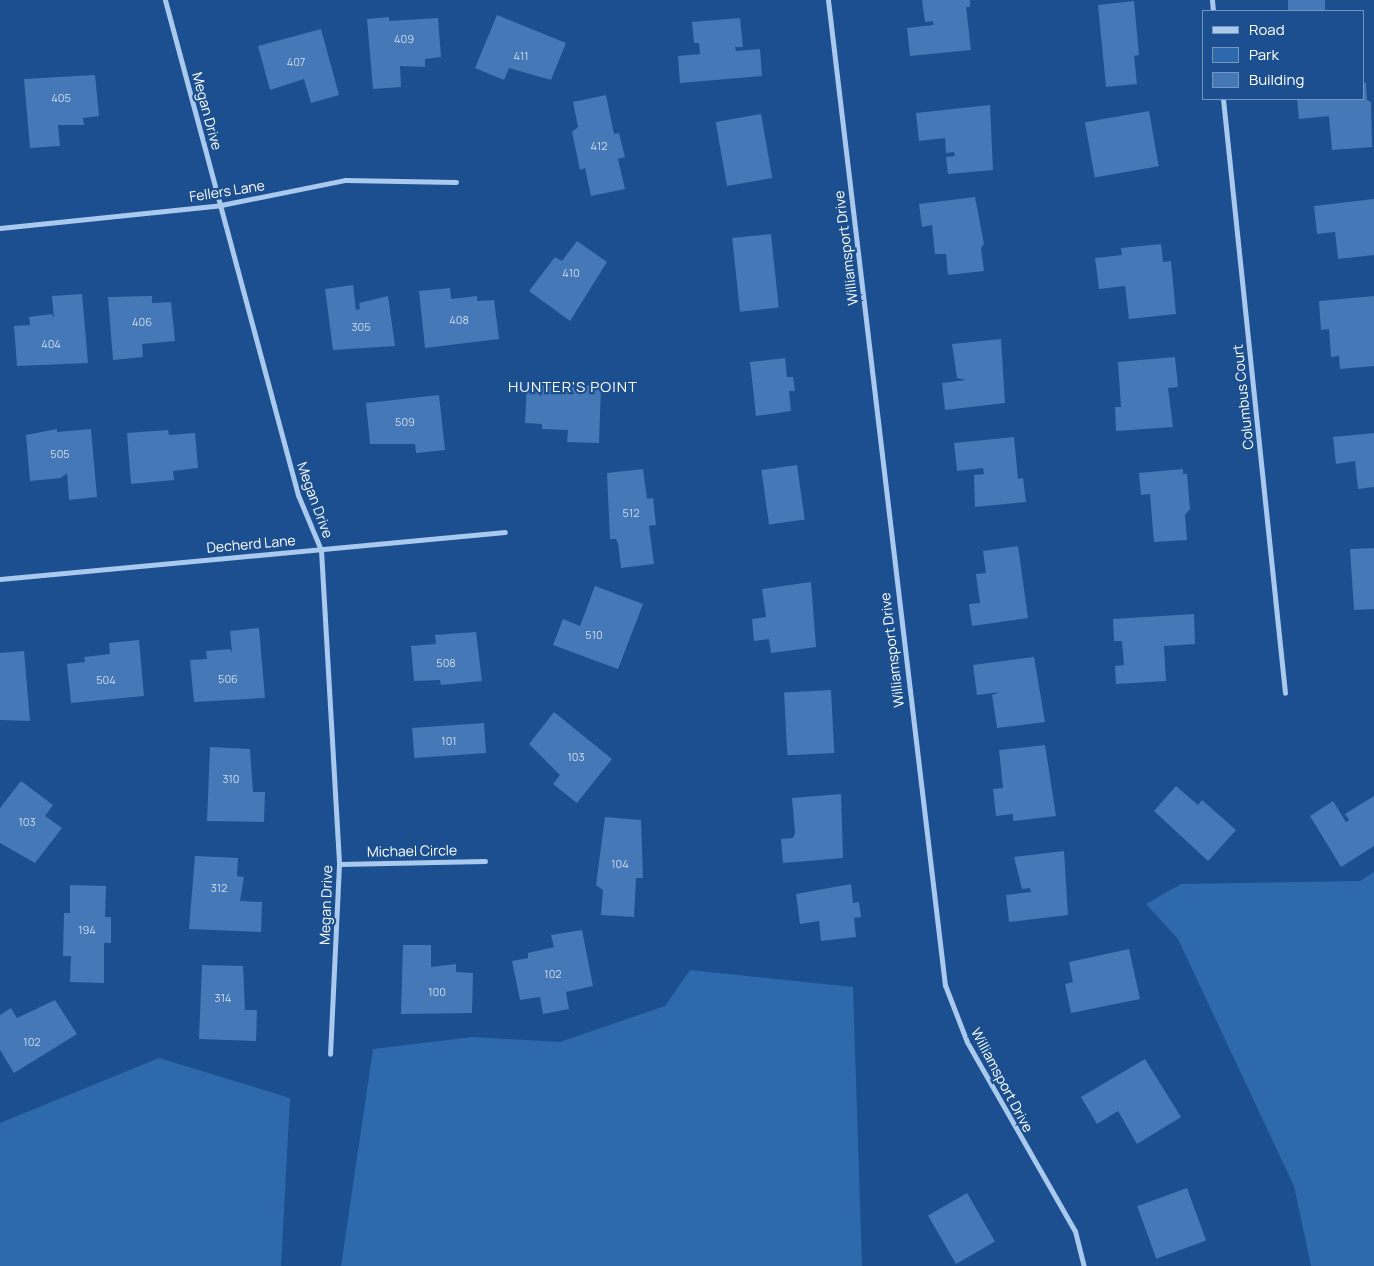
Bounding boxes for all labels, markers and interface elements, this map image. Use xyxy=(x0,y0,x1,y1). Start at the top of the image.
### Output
legend xyxy=(1202,10,1364,100)
text: Road xyxy=(1249,19,1285,40)
house number: 409 xyxy=(394,32,414,46)
text: Park xyxy=(1249,44,1279,65)
house number: 411 xyxy=(513,49,529,63)
house number: 407 xyxy=(287,55,305,69)
text: Building xyxy=(1249,69,1304,90)
street label: Megan Drive xyxy=(189,70,225,152)
house number: 405 xyxy=(51,91,71,105)
house number: 412 xyxy=(590,139,608,153)
street label: Fellers Lane xyxy=(188,177,266,205)
street label: Williamsport Drive xyxy=(831,190,861,306)
house number: 410 xyxy=(562,266,580,280)
house number: 408 xyxy=(449,313,469,327)
house number: 406 xyxy=(132,315,152,329)
house number: 305 xyxy=(351,320,371,334)
house number: 404 xyxy=(41,337,61,351)
street label: Columbus Court xyxy=(1229,344,1257,450)
district label: HUNTER'S POINT xyxy=(506,378,640,396)
house number: 509 xyxy=(395,415,415,429)
house number: 505 xyxy=(50,447,70,461)
street label: Megan Drive xyxy=(293,460,337,540)
house number: 512 xyxy=(623,506,639,520)
street label: Decherd Lane xyxy=(206,532,296,556)
street label: Williamsport Drive xyxy=(877,592,907,708)
house number: 510 xyxy=(585,628,603,642)
house number: 508 xyxy=(436,656,456,670)
house number: 506 xyxy=(218,672,238,686)
house number: 504 xyxy=(96,673,116,687)
house number: 101 xyxy=(441,734,457,748)
house number: 103 xyxy=(567,750,585,764)
house number: 310 xyxy=(222,772,240,786)
house number: 103 xyxy=(18,815,36,829)
street label: Michael Circle xyxy=(367,842,457,860)
house number: 104 xyxy=(611,857,629,871)
street label: Megan Drive xyxy=(316,865,336,945)
house number: 312 xyxy=(211,881,227,895)
house number: 194 xyxy=(78,923,96,937)
house number: 102 xyxy=(544,967,562,981)
house number: 100 xyxy=(428,985,446,999)
house number: 314 xyxy=(215,991,231,1005)
street label: Williamsport Drive xyxy=(967,1025,1037,1135)
house number: 102 xyxy=(23,1035,41,1049)

